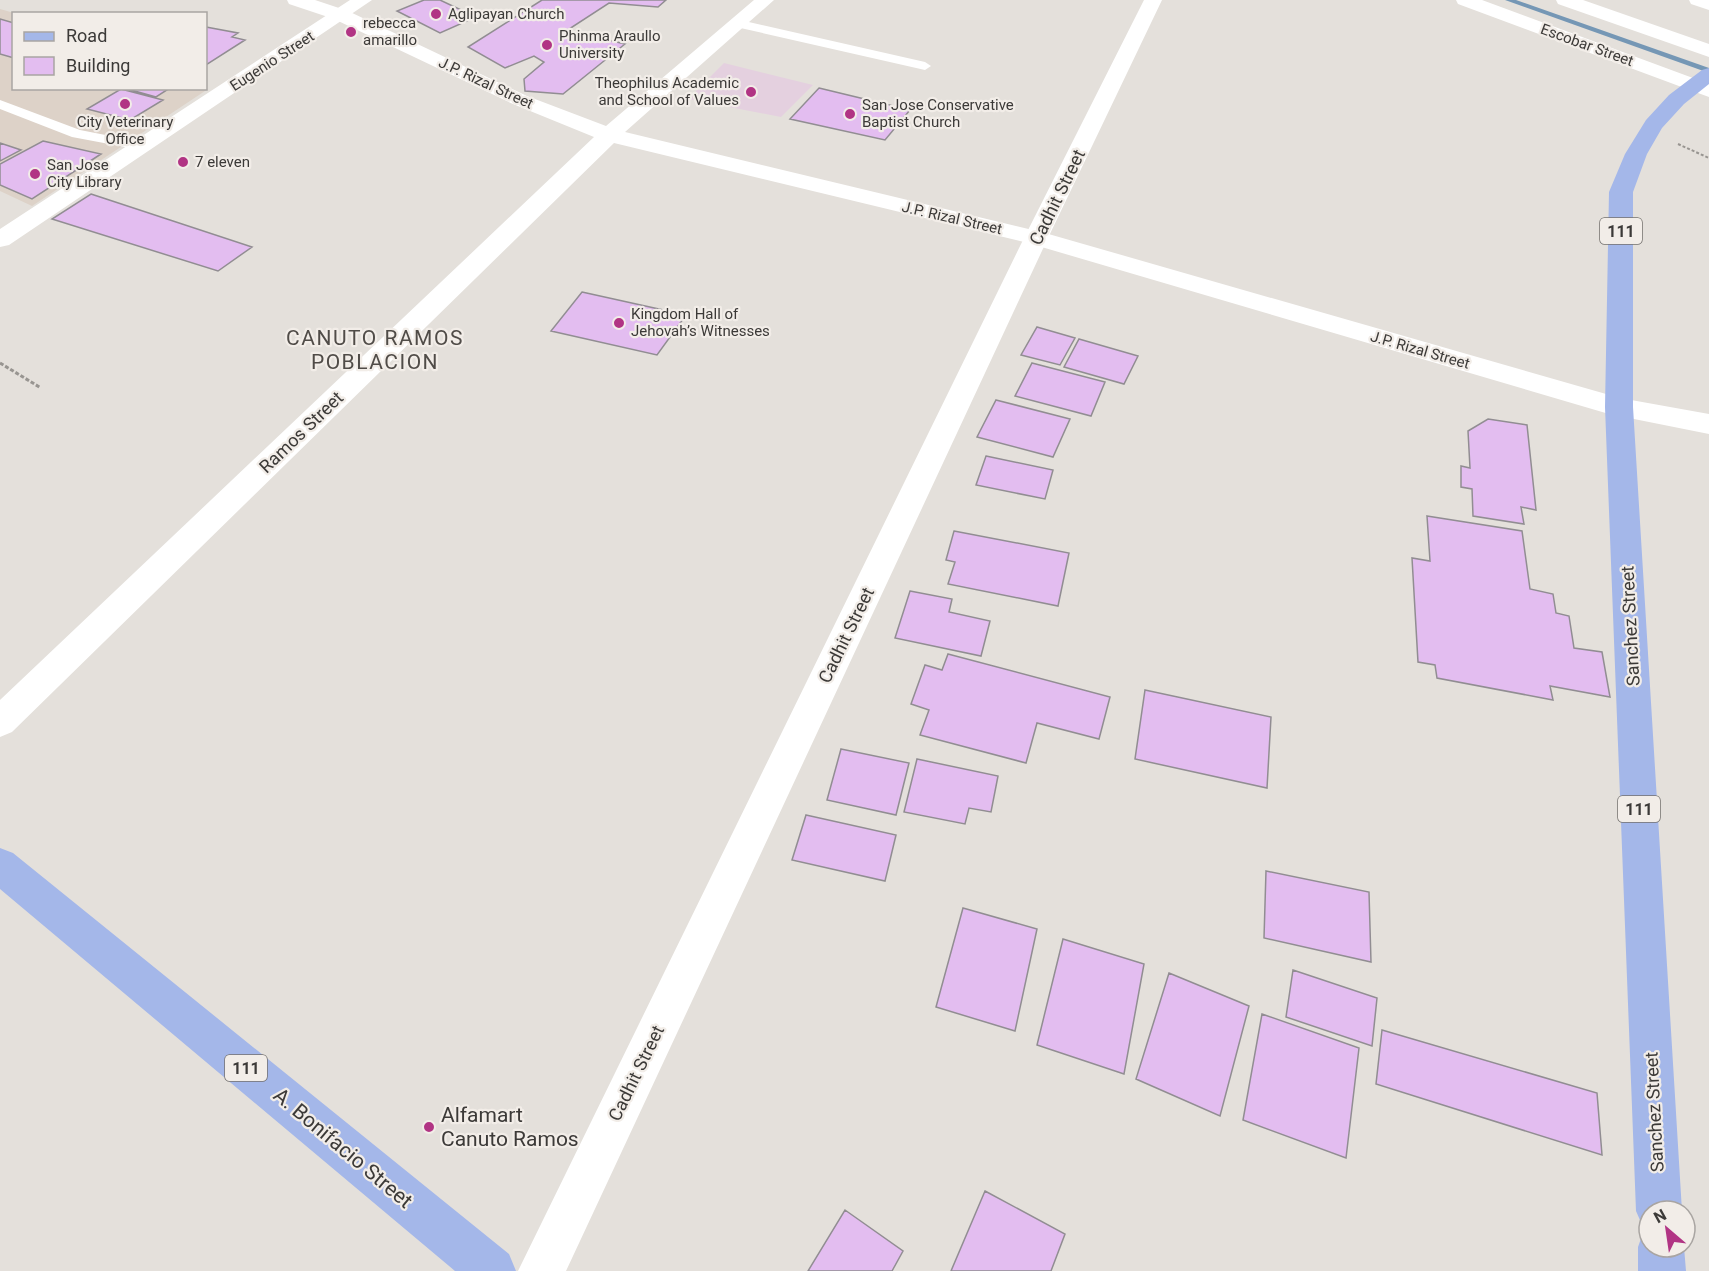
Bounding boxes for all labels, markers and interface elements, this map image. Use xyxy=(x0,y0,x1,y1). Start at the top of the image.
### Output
place label: Aglipayan Church xyxy=(448,5,564,23)
marker: Aglipayan Church xyxy=(429,7,443,21)
legend xyxy=(12,12,207,90)
place label: rebecca amarillo xyxy=(363,14,417,49)
street label: Escobar Street xyxy=(1538,20,1636,70)
text: Road xyxy=(66,25,107,46)
marker: rebecca amarillo xyxy=(344,25,358,39)
street label: Eugenio Street xyxy=(226,27,318,95)
place label: Phinma Araullo University xyxy=(559,27,661,62)
marker: Phinma Araullo University xyxy=(540,38,554,52)
street label: J.P. Rizal Street xyxy=(436,53,536,113)
text: Building xyxy=(66,55,130,76)
place label: Theophilus Academic and School of Values xyxy=(595,74,739,109)
marker: Theophilus Academic and School of Values xyxy=(744,85,758,99)
place label: San Jose Conservative Baptist Church xyxy=(862,96,1014,131)
marker: City Veterinary Office xyxy=(118,97,132,111)
marker: San Jose Conservative Baptist Church xyxy=(843,107,857,121)
place label: City Veterinary Office xyxy=(77,113,173,148)
street label: Cadhit Street xyxy=(1025,146,1089,248)
place label: 7 eleven xyxy=(195,153,250,171)
marker: 7 eleven xyxy=(176,155,190,169)
place label: San Jose City Library xyxy=(47,156,122,191)
marker: San Jose City Library xyxy=(28,167,42,181)
street label: J.P. Rizal Street xyxy=(900,198,1004,238)
road number: 111 xyxy=(1600,218,1642,244)
place label: Kingdom Hall of Jehovah’s Witnesses xyxy=(631,305,770,340)
marker: Kingdom Hall of Jehovah’s Witnesses xyxy=(612,316,626,330)
district label: CANUTO RAMOS POBLACION xyxy=(286,326,464,374)
street label: J.P. Rizal Street xyxy=(1368,327,1472,373)
street label: Ramos Street xyxy=(255,387,347,477)
street label: Sanchez Street xyxy=(1616,565,1644,687)
street label: Cadhit Street xyxy=(814,584,878,686)
road number: 111 xyxy=(1618,796,1660,822)
street label: Cadhit Street xyxy=(604,1022,668,1124)
street label: Sanchez Street xyxy=(1640,1051,1668,1173)
road number: 111 xyxy=(225,1055,267,1081)
street label: A. Bonifacio Street xyxy=(269,1083,417,1213)
place label: Alfamart Canuto Ramos xyxy=(441,1103,579,1151)
marker: Alfamart Canuto Ramos xyxy=(422,1120,436,1134)
north arrow xyxy=(1637,1199,1697,1259)
text: N xyxy=(1650,1205,1670,1227)

